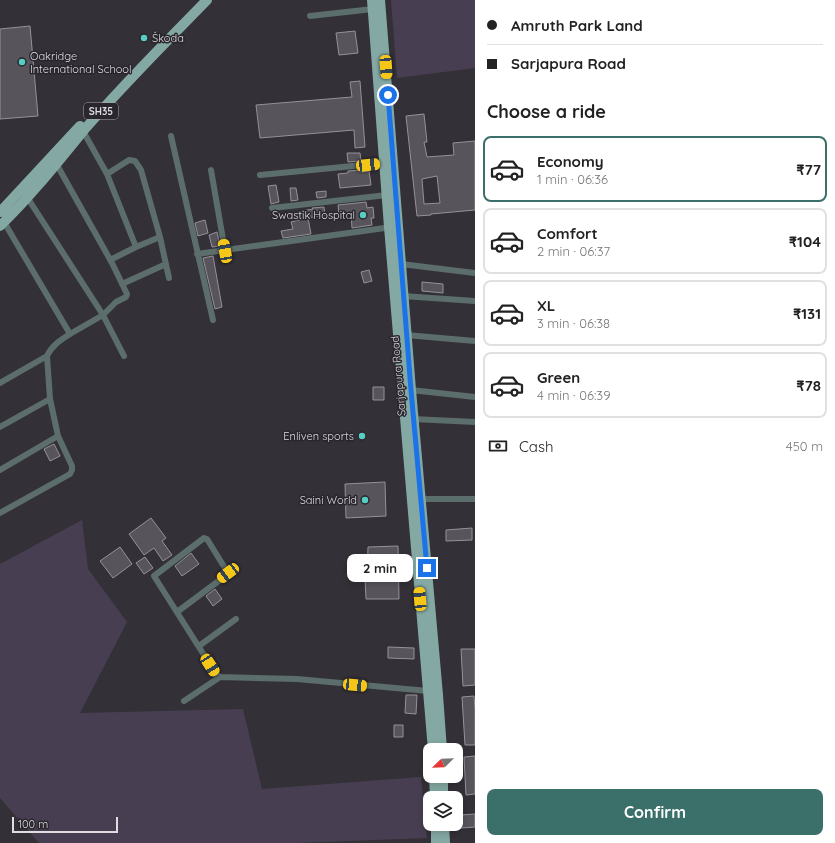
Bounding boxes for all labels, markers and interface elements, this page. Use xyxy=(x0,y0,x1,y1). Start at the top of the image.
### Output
text: Amruth Park Land xyxy=(511,16,643,35)
place label: Škoda xyxy=(152,31,184,45)
marker: Škoda xyxy=(139,33,149,43)
place label: Oakridge International School xyxy=(30,49,132,76)
text: Sarjapura Road xyxy=(511,54,626,73)
car xyxy=(379,55,393,79)
marker: Oakridge International School xyxy=(17,57,27,67)
route start xyxy=(379,86,397,104)
text: Choose a ride xyxy=(487,100,606,123)
road number: SH35 xyxy=(84,103,118,119)
icon: car xyxy=(489,151,525,187)
text: Economy xyxy=(537,152,604,171)
car xyxy=(355,158,381,172)
text: ₹77 xyxy=(796,160,821,179)
text: 1 min · 06:36 xyxy=(537,171,608,187)
place label: Swastik Hospital xyxy=(272,208,355,222)
marker: Swastik Hospital xyxy=(358,210,368,220)
icon: car xyxy=(489,223,525,259)
text: Comfort xyxy=(537,224,598,243)
text: ₹104 xyxy=(789,232,821,251)
car xyxy=(217,238,233,264)
text: 2 min · 06:37 xyxy=(537,243,610,259)
icon: car xyxy=(489,295,525,331)
text: XL xyxy=(537,296,555,315)
text: ₹131 xyxy=(793,304,821,323)
text: 3 min · 06:38 xyxy=(537,315,610,331)
street label: Sarjapura Road xyxy=(388,335,408,417)
icon: car xyxy=(489,367,525,403)
text: Green xyxy=(537,368,580,387)
text: ₹78 xyxy=(796,376,821,395)
text: 4 min · 06:39 xyxy=(537,387,610,403)
place label: Enliven sports xyxy=(283,429,354,443)
marker: Enliven sports xyxy=(357,431,367,441)
icon: cash xyxy=(487,435,509,457)
text: Cash xyxy=(519,437,553,456)
text: 450 m xyxy=(786,438,823,454)
place label: Saini World xyxy=(300,493,357,507)
marker: Saini World xyxy=(360,495,370,505)
callout: 2 min xyxy=(347,554,413,582)
route end xyxy=(418,559,436,577)
text: 2 min xyxy=(363,560,397,576)
car xyxy=(215,561,241,585)
car xyxy=(413,587,427,611)
car xyxy=(198,652,222,678)
car xyxy=(343,678,367,692)
north arrow xyxy=(423,743,463,783)
map controls xyxy=(423,743,463,831)
button: Confirm xyxy=(487,789,823,835)
button: layers xyxy=(423,791,463,831)
scale bar xyxy=(12,815,118,834)
text: 100 m xyxy=(18,817,48,831)

